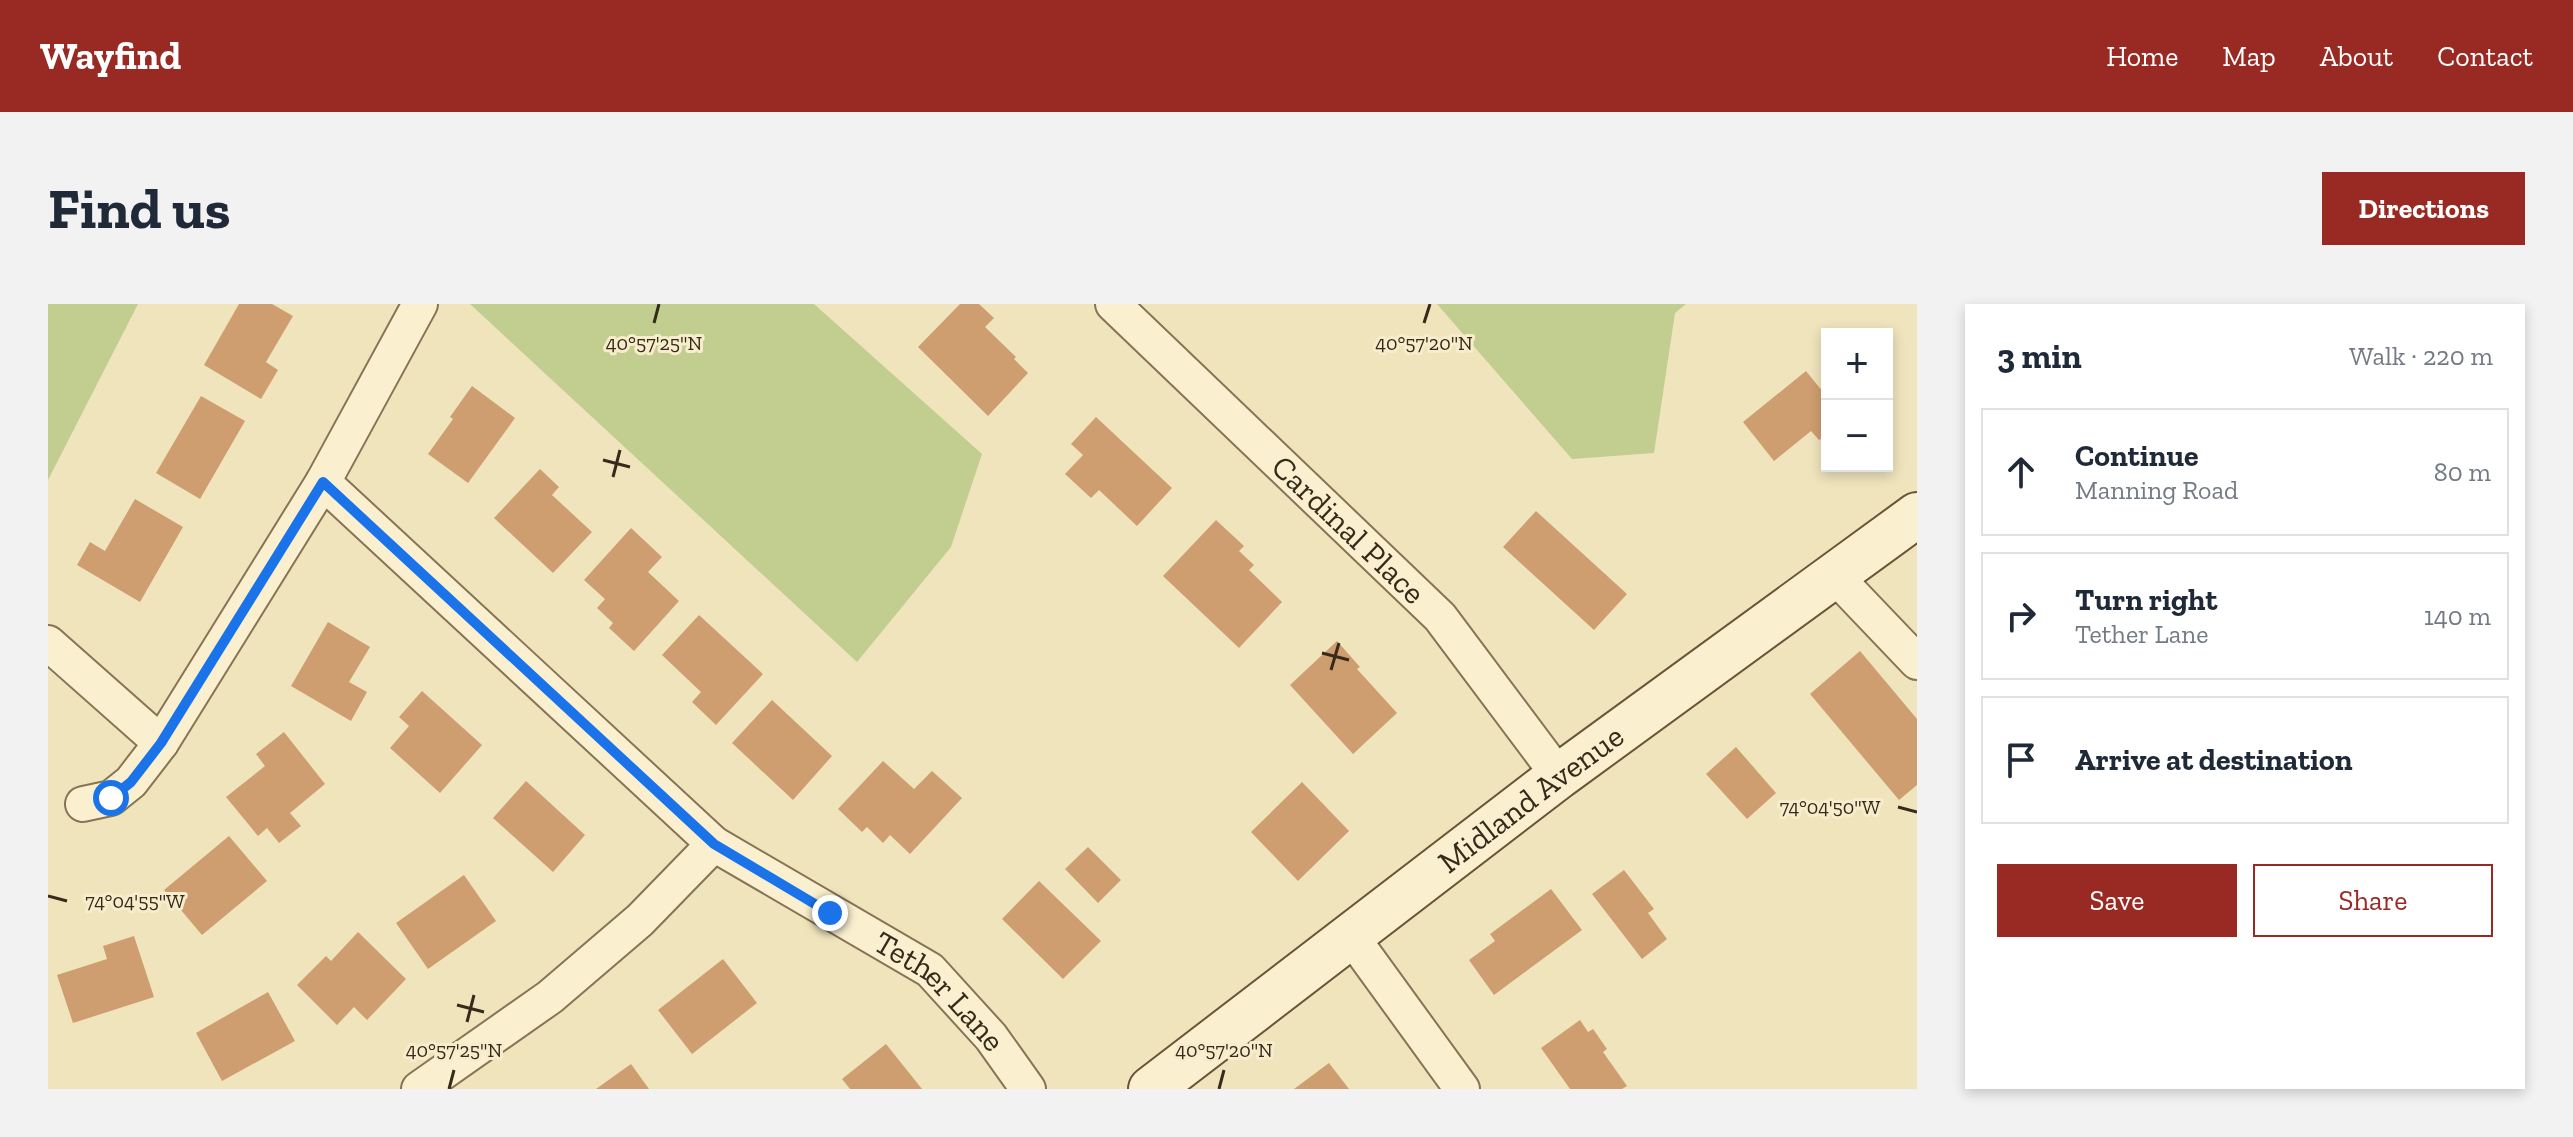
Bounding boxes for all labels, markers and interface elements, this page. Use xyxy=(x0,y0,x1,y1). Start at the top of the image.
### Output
text: Wayfind xyxy=(40,33,181,79)
text: Home xyxy=(2106,40,2178,73)
text: Map xyxy=(2222,40,2276,73)
text: About xyxy=(2320,40,2393,73)
text: Contact xyxy=(2437,40,2533,73)
button: Directions xyxy=(2322,172,2525,245)
text: Find us xyxy=(48,175,231,242)
map controls xyxy=(1821,328,1893,472)
button: + xyxy=(1821,328,1893,400)
text: 40°57'25"N xyxy=(606,331,702,355)
text: 40°57'20"N xyxy=(1375,331,1473,355)
text: 3 min xyxy=(1997,336,2082,377)
text: Walk · 220 m xyxy=(2349,340,2493,372)
button: − xyxy=(1821,400,1893,472)
text: Continue xyxy=(2075,438,2199,474)
street label: Cardinal Place xyxy=(1264,447,1433,612)
icon: ahead xyxy=(1999,450,2043,494)
text: 80 m xyxy=(2434,456,2491,488)
text: Manning Road xyxy=(2075,474,2238,506)
text: Turn right xyxy=(2075,582,2217,618)
icon: right xyxy=(1999,594,2043,638)
text: 140 m xyxy=(2424,600,2491,632)
text: Tether Lane xyxy=(2075,618,2208,650)
street label: Midland Avenue xyxy=(1430,716,1631,881)
icon: arrive xyxy=(1999,738,2043,782)
text: Arrive at destination xyxy=(2075,742,2352,778)
route start xyxy=(93,780,129,816)
text: 74°04'50"W xyxy=(1780,795,1881,819)
button: Save xyxy=(1997,864,2237,937)
button: Share xyxy=(2253,864,2493,937)
text: 74°04'55"W xyxy=(85,889,185,913)
route end xyxy=(812,895,848,931)
street label: Tether Lane xyxy=(868,923,1014,1058)
text: 40°57'25"N xyxy=(406,1038,502,1062)
text: 40°57'20"N xyxy=(1175,1038,1273,1062)

